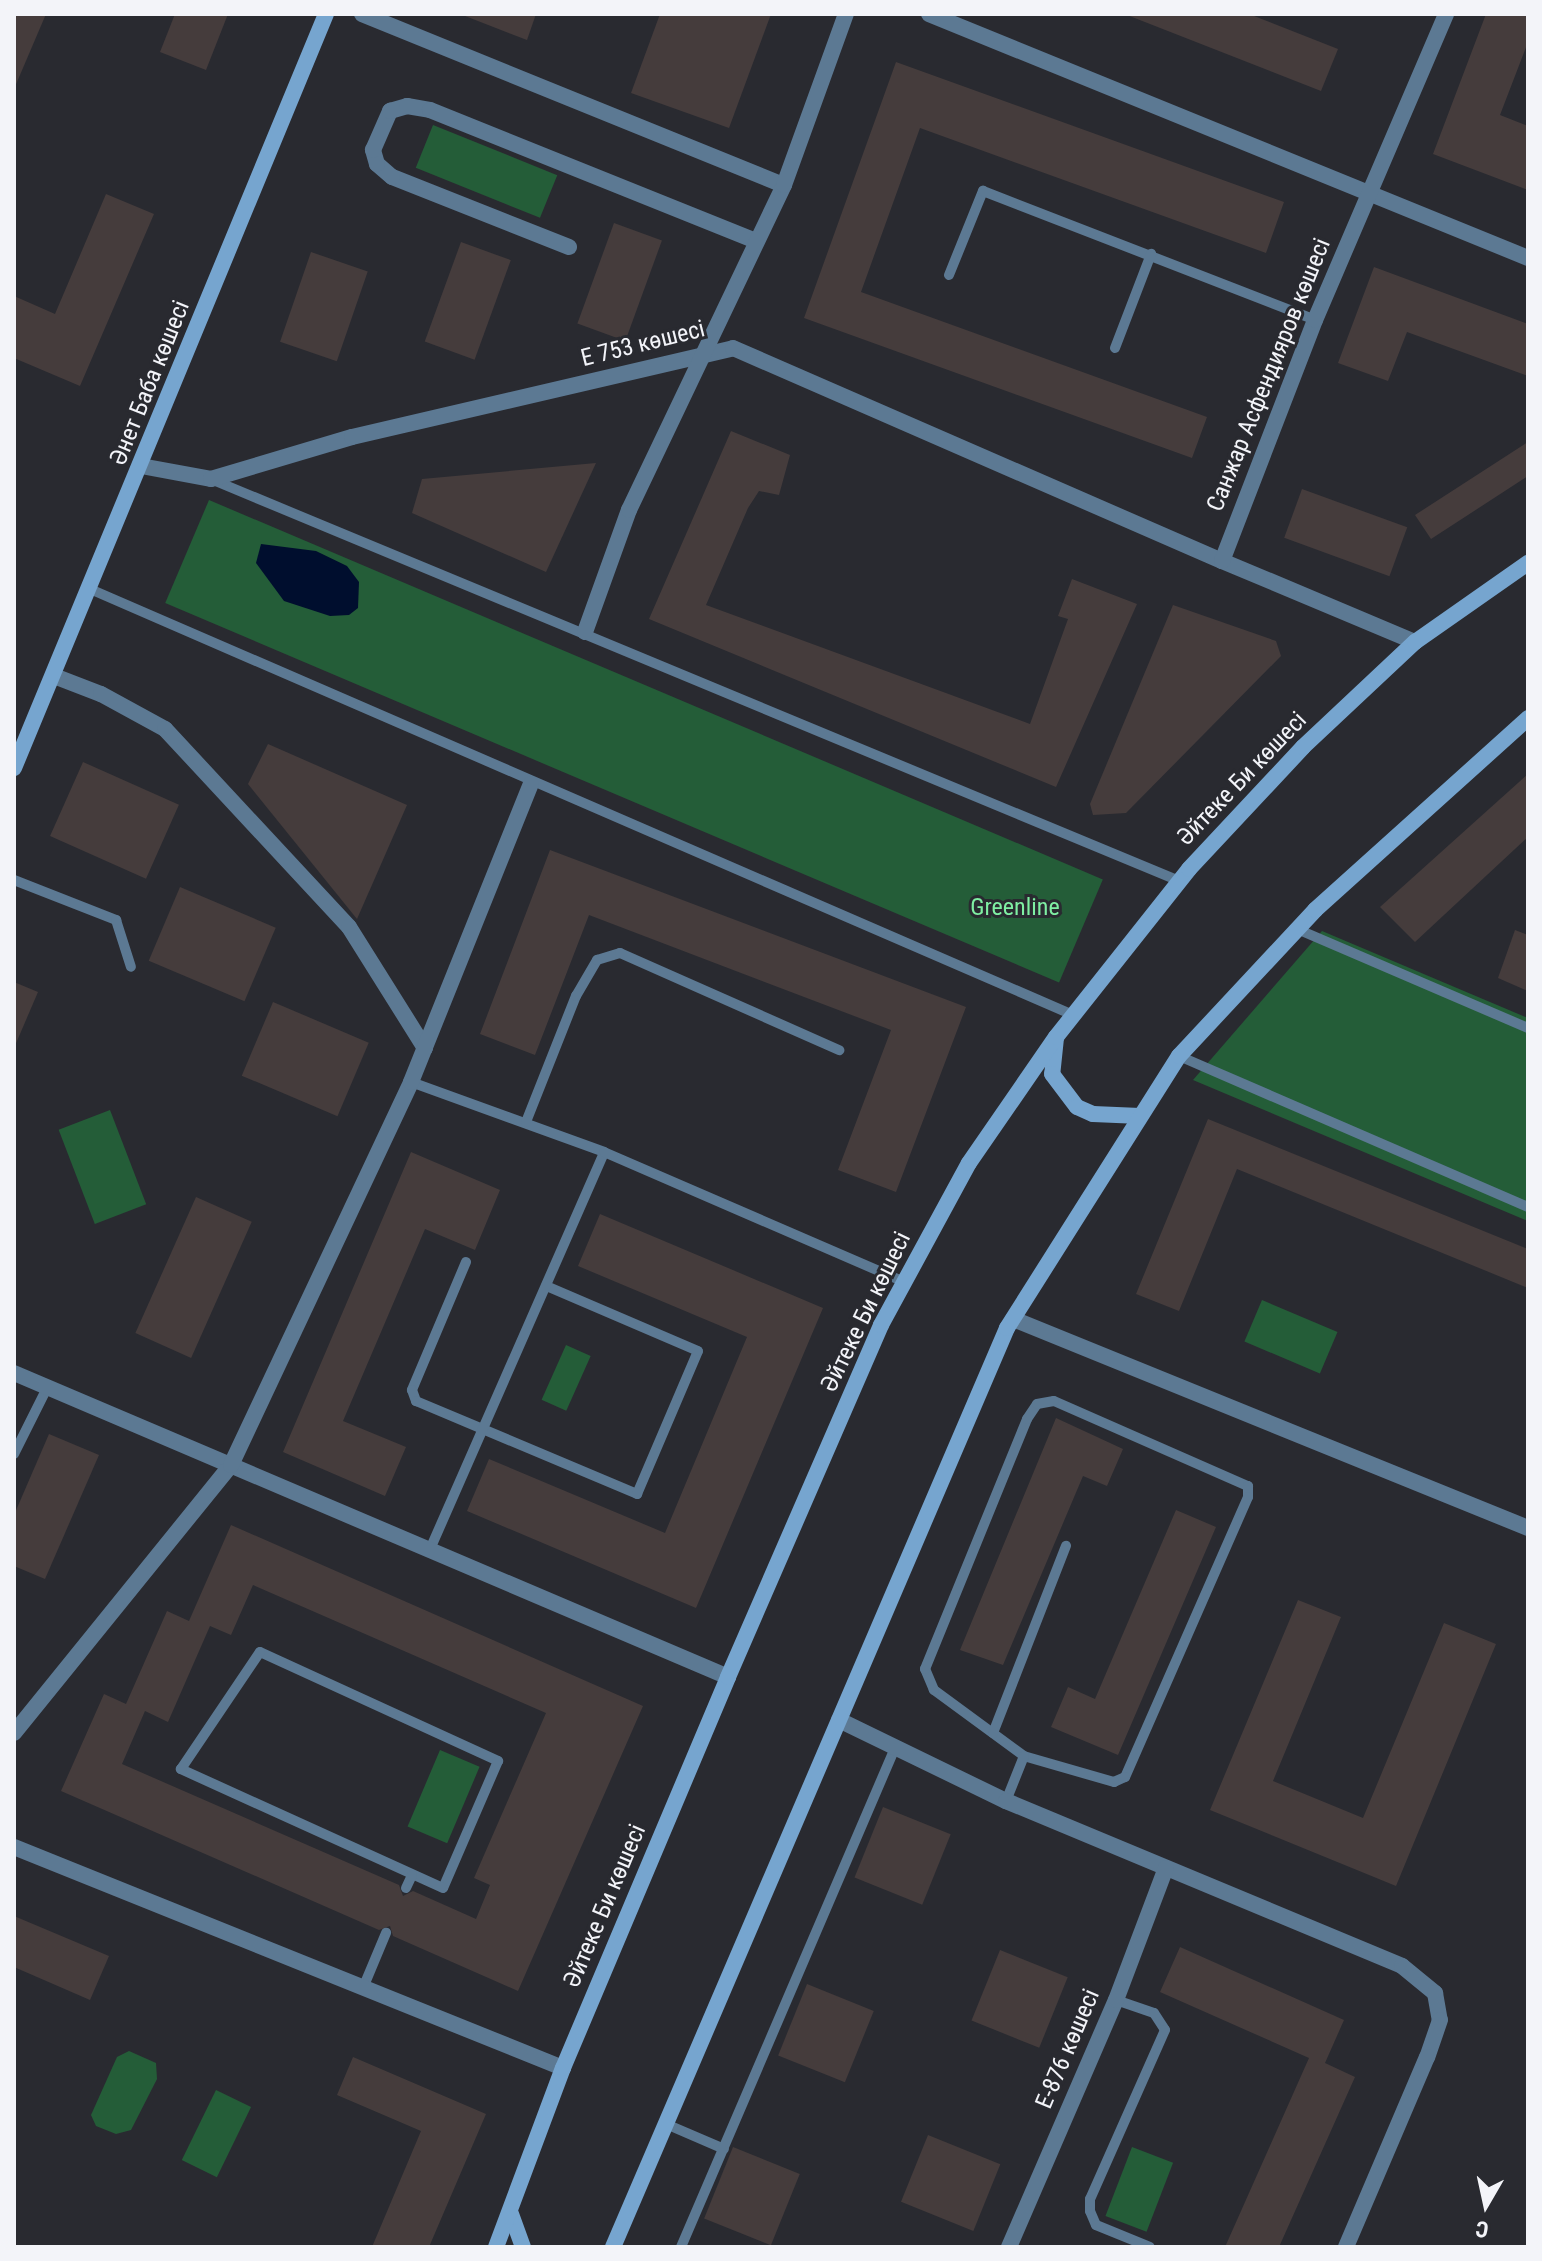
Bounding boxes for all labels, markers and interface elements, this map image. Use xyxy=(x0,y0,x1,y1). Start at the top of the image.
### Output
street label: Санжар Асфендияров көшесі xyxy=(1201,234,1337,516)
street label: Әнет Баба көшесі xyxy=(104,297,196,469)
street label: Е 753 көшесі xyxy=(578,315,708,373)
street label: Әйтеке Би көшесі xyxy=(1171,706,1313,852)
park label: Greenline xyxy=(970,894,1060,922)
street label: Әйтеке Би көшесі xyxy=(815,1227,917,1397)
street label: Әйтеке Би көшесі xyxy=(558,1820,652,1992)
street label: Е-876 көшесі xyxy=(1030,1985,1106,2113)
north arrow xyxy=(1446,2165,1526,2245)
text: С xyxy=(1474,2216,1490,2243)

